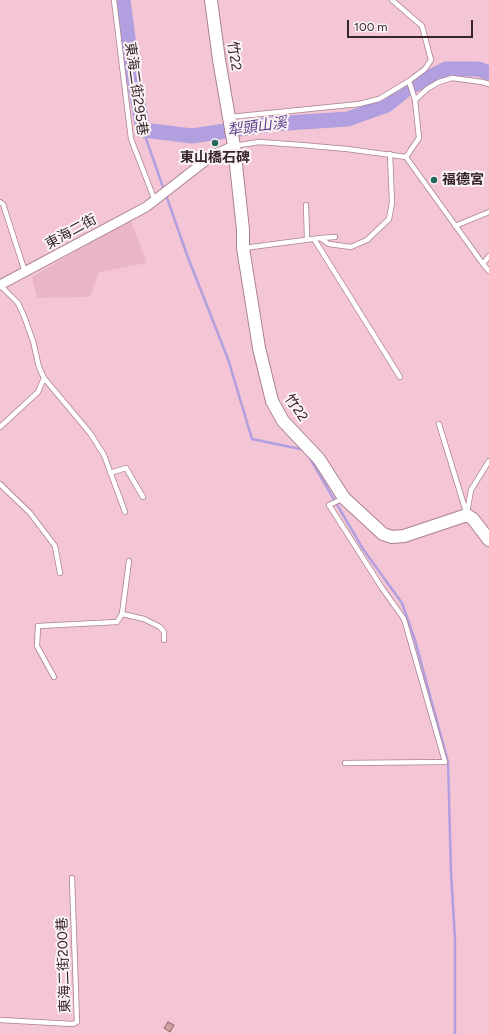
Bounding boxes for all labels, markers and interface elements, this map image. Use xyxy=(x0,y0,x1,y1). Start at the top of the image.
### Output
scale bar xyxy=(349,12,475,38)
text: 100 m xyxy=(354,20,388,34)
street label: 竹22 xyxy=(224,40,244,72)
street label: 東海二街295巷 xyxy=(121,41,151,137)
water label: 犁頭山溪 xyxy=(226,114,288,140)
marker: 東山橋石碑 xyxy=(210,138,220,148)
place label: 東山橋石碑 xyxy=(180,150,250,166)
place label: 福德宮 xyxy=(442,172,484,188)
marker: 福德宮 xyxy=(429,175,439,185)
street label: 東海二街 xyxy=(42,211,100,253)
street label: 竹22 xyxy=(281,391,311,425)
street label: 東海二街200巷 xyxy=(54,917,74,1013)

